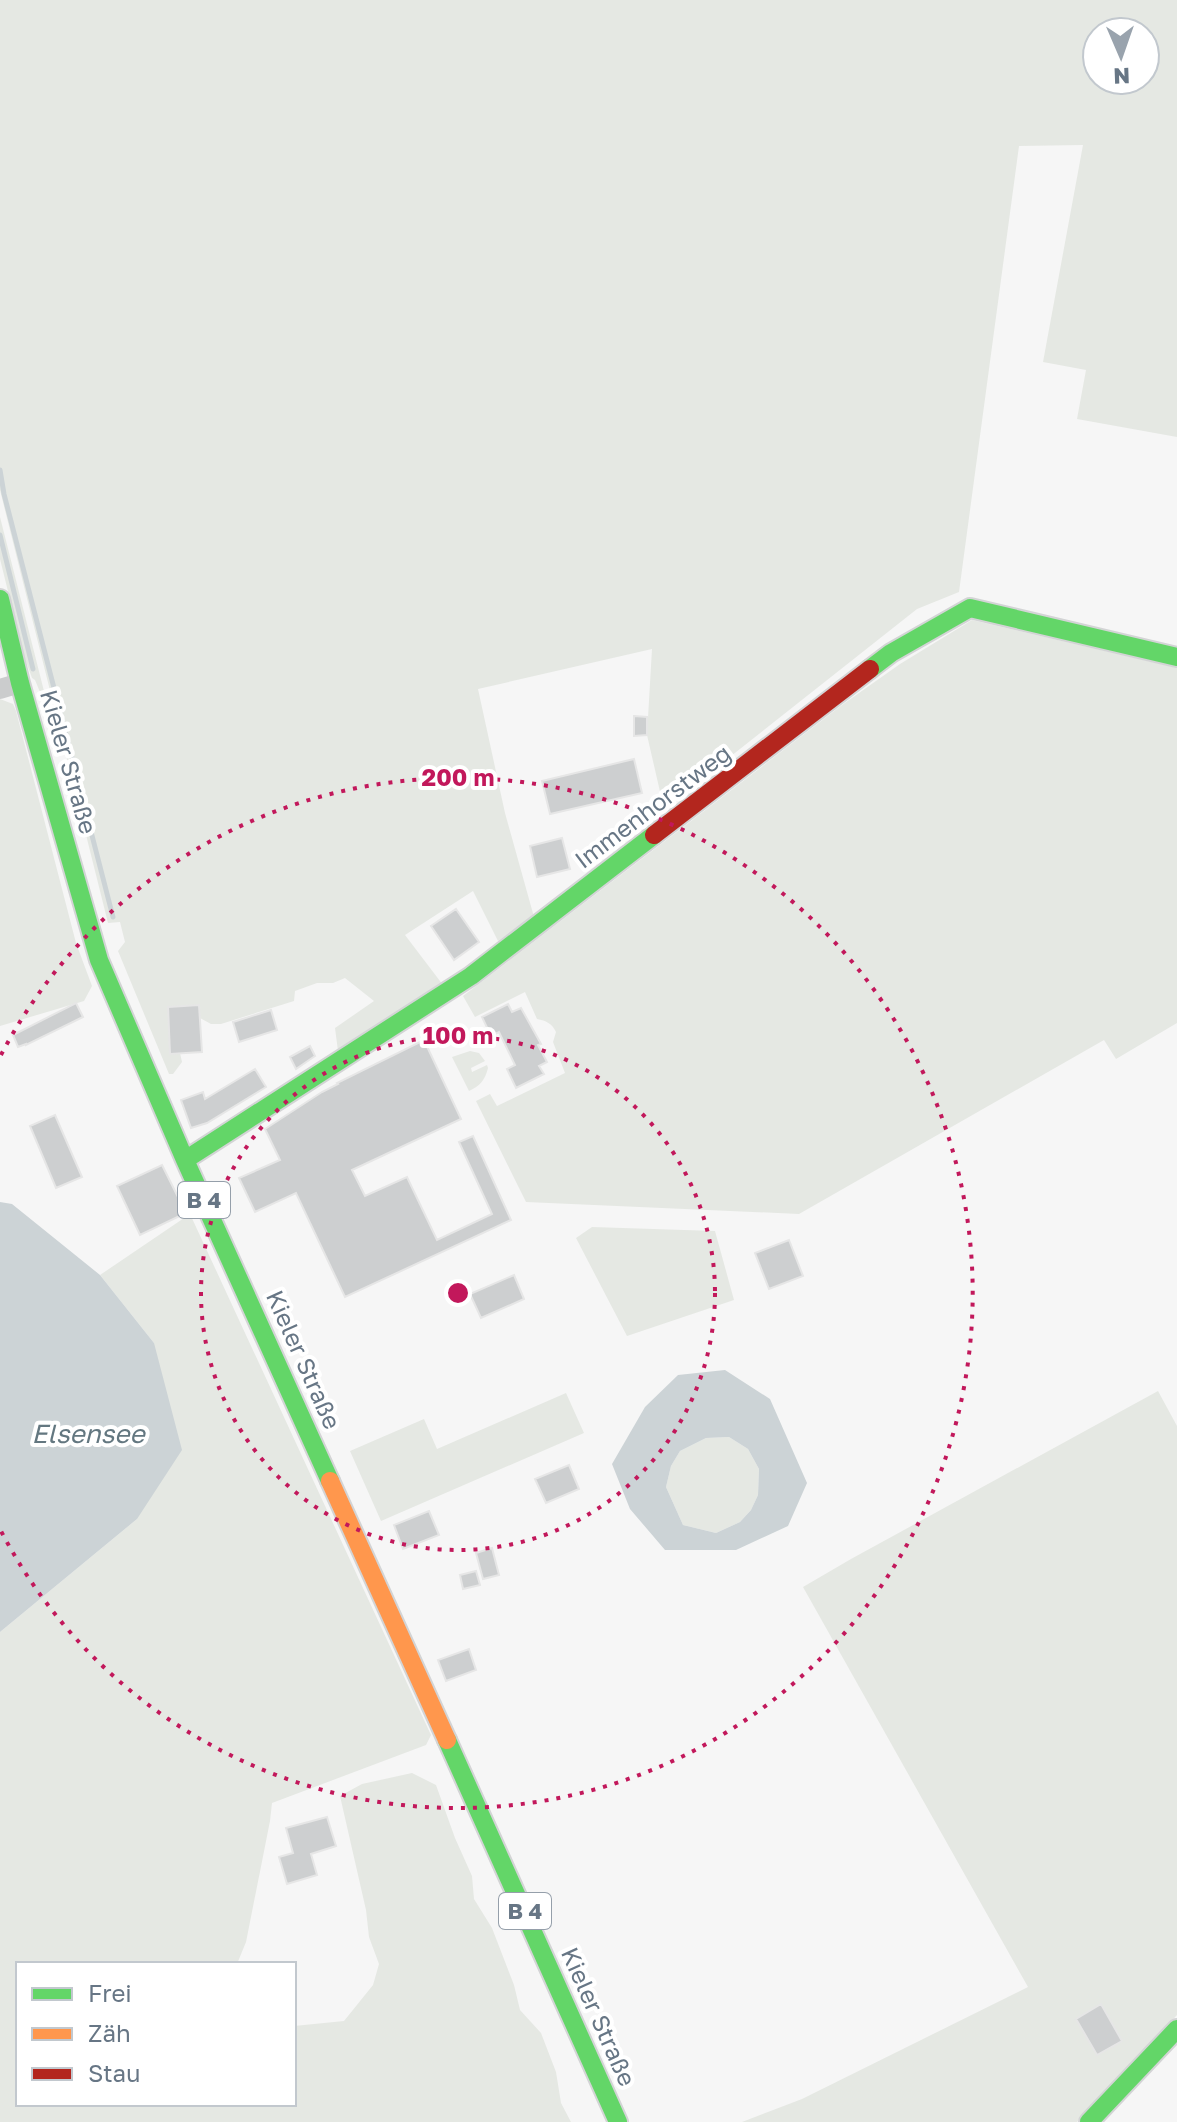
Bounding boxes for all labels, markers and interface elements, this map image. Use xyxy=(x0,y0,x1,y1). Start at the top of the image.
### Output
north arrow xyxy=(1081,16,1161,96)
text: N xyxy=(1113,63,1131,90)
street label: Kieler Straße xyxy=(35,686,104,837)
street label: Immenhorstweg xyxy=(568,738,736,874)
text: 200 m xyxy=(422,762,494,791)
text: 100 m xyxy=(423,1020,493,1049)
road number: B 4 xyxy=(178,1182,230,1218)
centre of rings xyxy=(444,1279,472,1307)
street label: Kieler Straße xyxy=(261,1286,348,1433)
water label: Elsensee xyxy=(32,1418,146,1449)
road number: B 4 xyxy=(499,1893,551,1929)
street label: Kieler Straße xyxy=(556,1943,643,2090)
legend xyxy=(16,1962,296,2106)
text: Frei xyxy=(88,1978,132,2007)
text: Zäh xyxy=(88,2018,131,2047)
text: Stau xyxy=(88,2058,141,2087)

